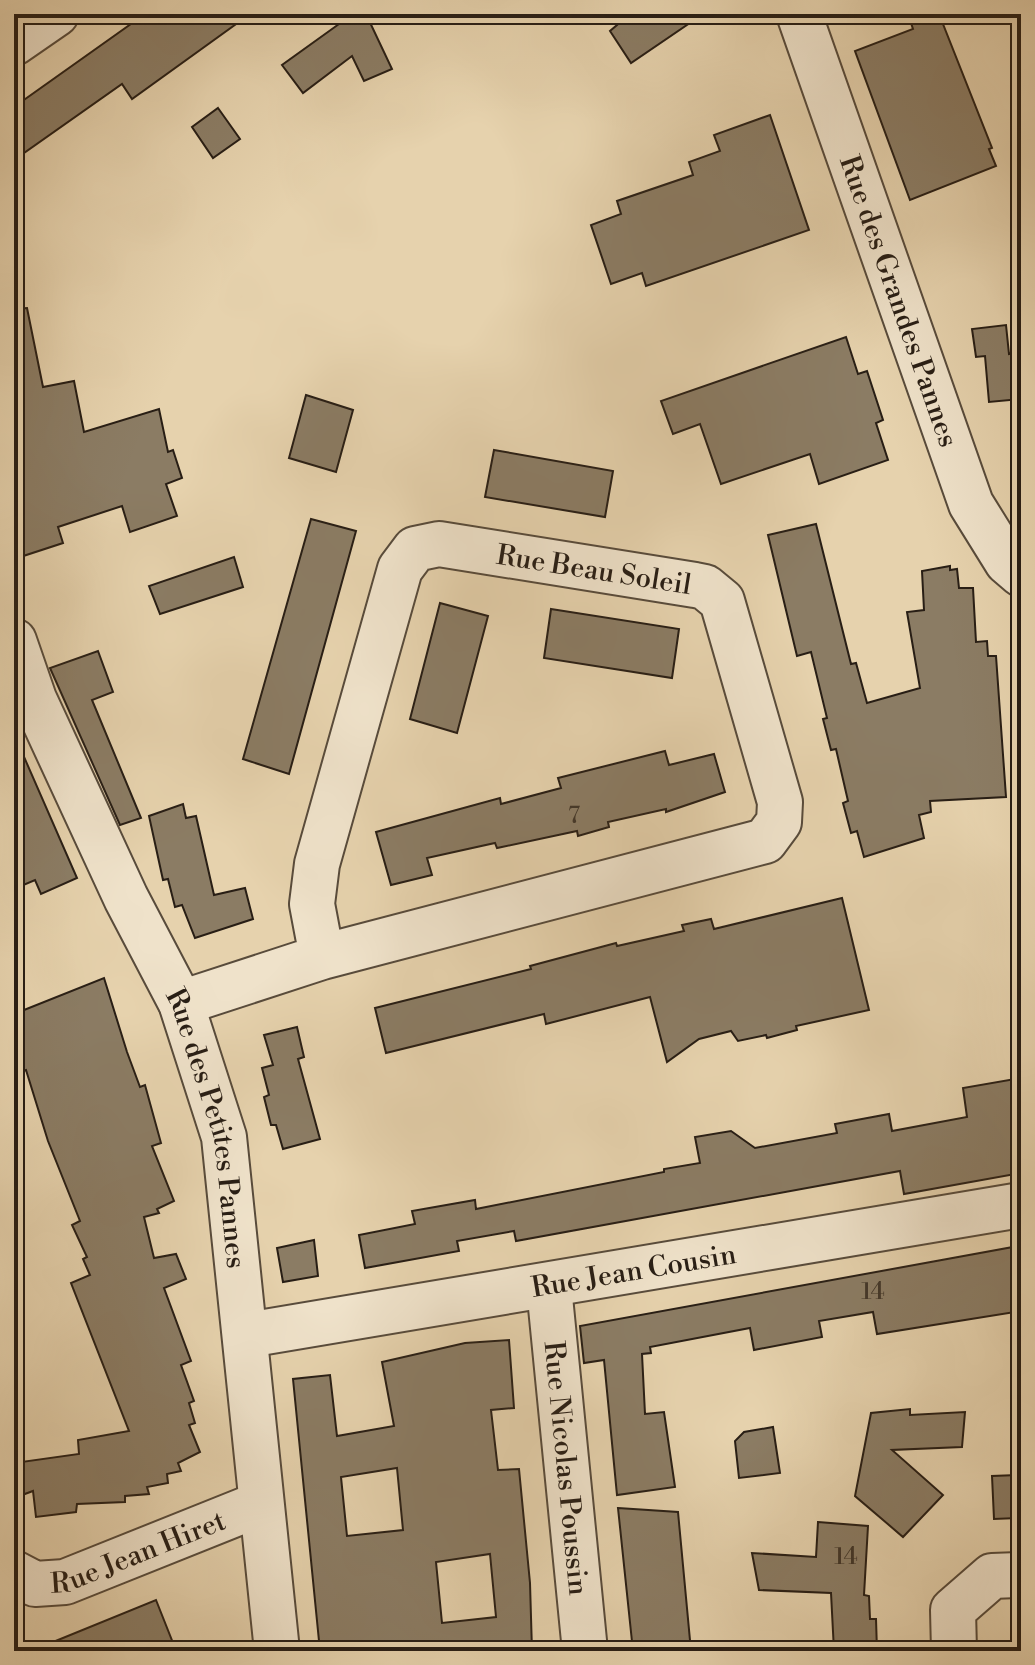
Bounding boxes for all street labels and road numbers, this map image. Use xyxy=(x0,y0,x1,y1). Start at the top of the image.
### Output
street label: Rue des Grandes Pannes xyxy=(831,151,966,452)
street label: Rue Beau Soleil xyxy=(494,538,694,603)
street label: Rue des Petites Pannes xyxy=(157,983,253,1270)
street label: Rue Jean Cousin xyxy=(529,1237,739,1306)
street label: Rue Nicolas Poussin xyxy=(535,1340,595,1597)
street label: Rue Jean Hiret xyxy=(49,1504,231,1602)

